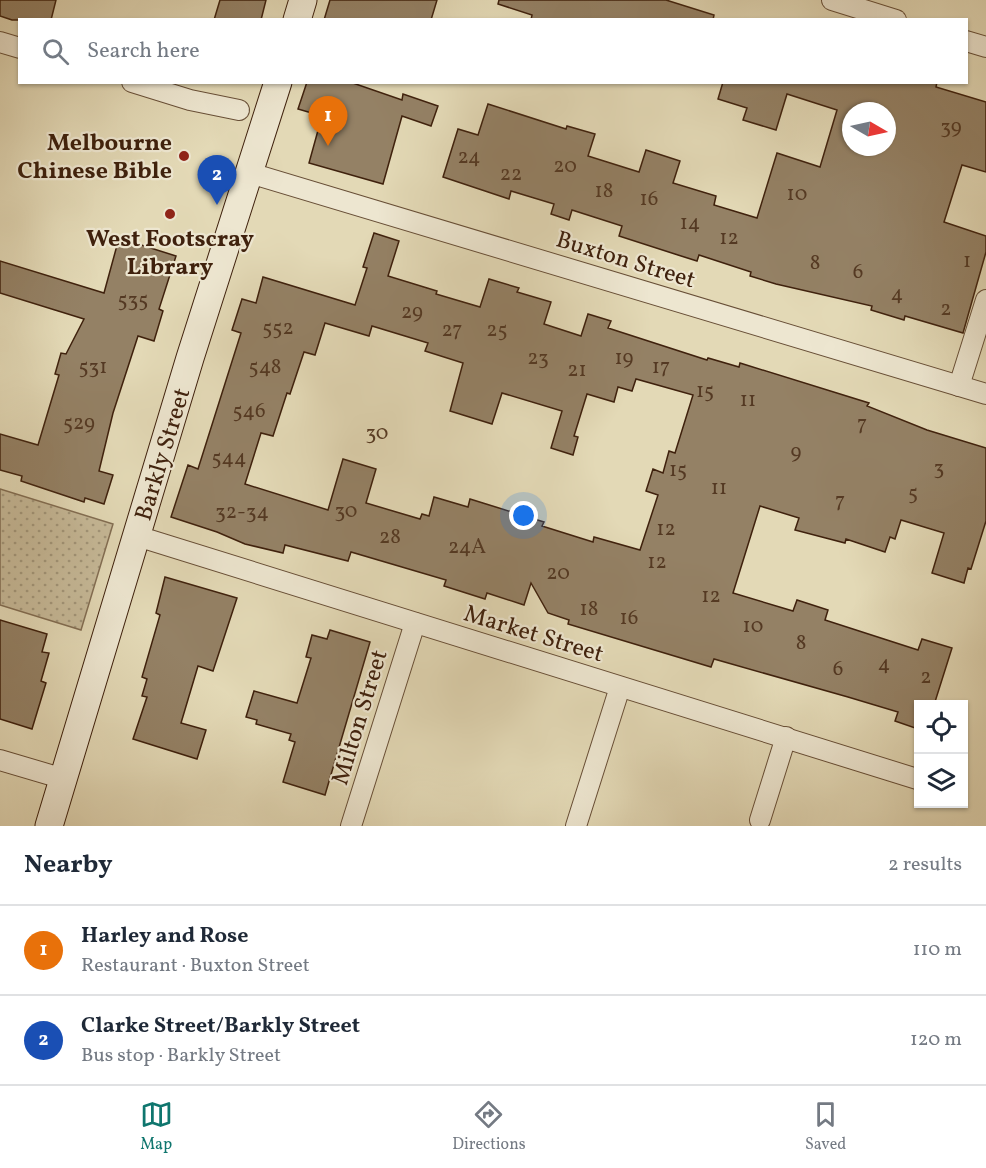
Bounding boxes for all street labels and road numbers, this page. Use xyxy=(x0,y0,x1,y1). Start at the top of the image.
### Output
street label: Buxton Street xyxy=(552,224,699,298)
street label: Barkly Street xyxy=(128,384,200,525)
street label: Market Street xyxy=(459,598,608,672)
street label: Milton Street xyxy=(324,646,398,789)

